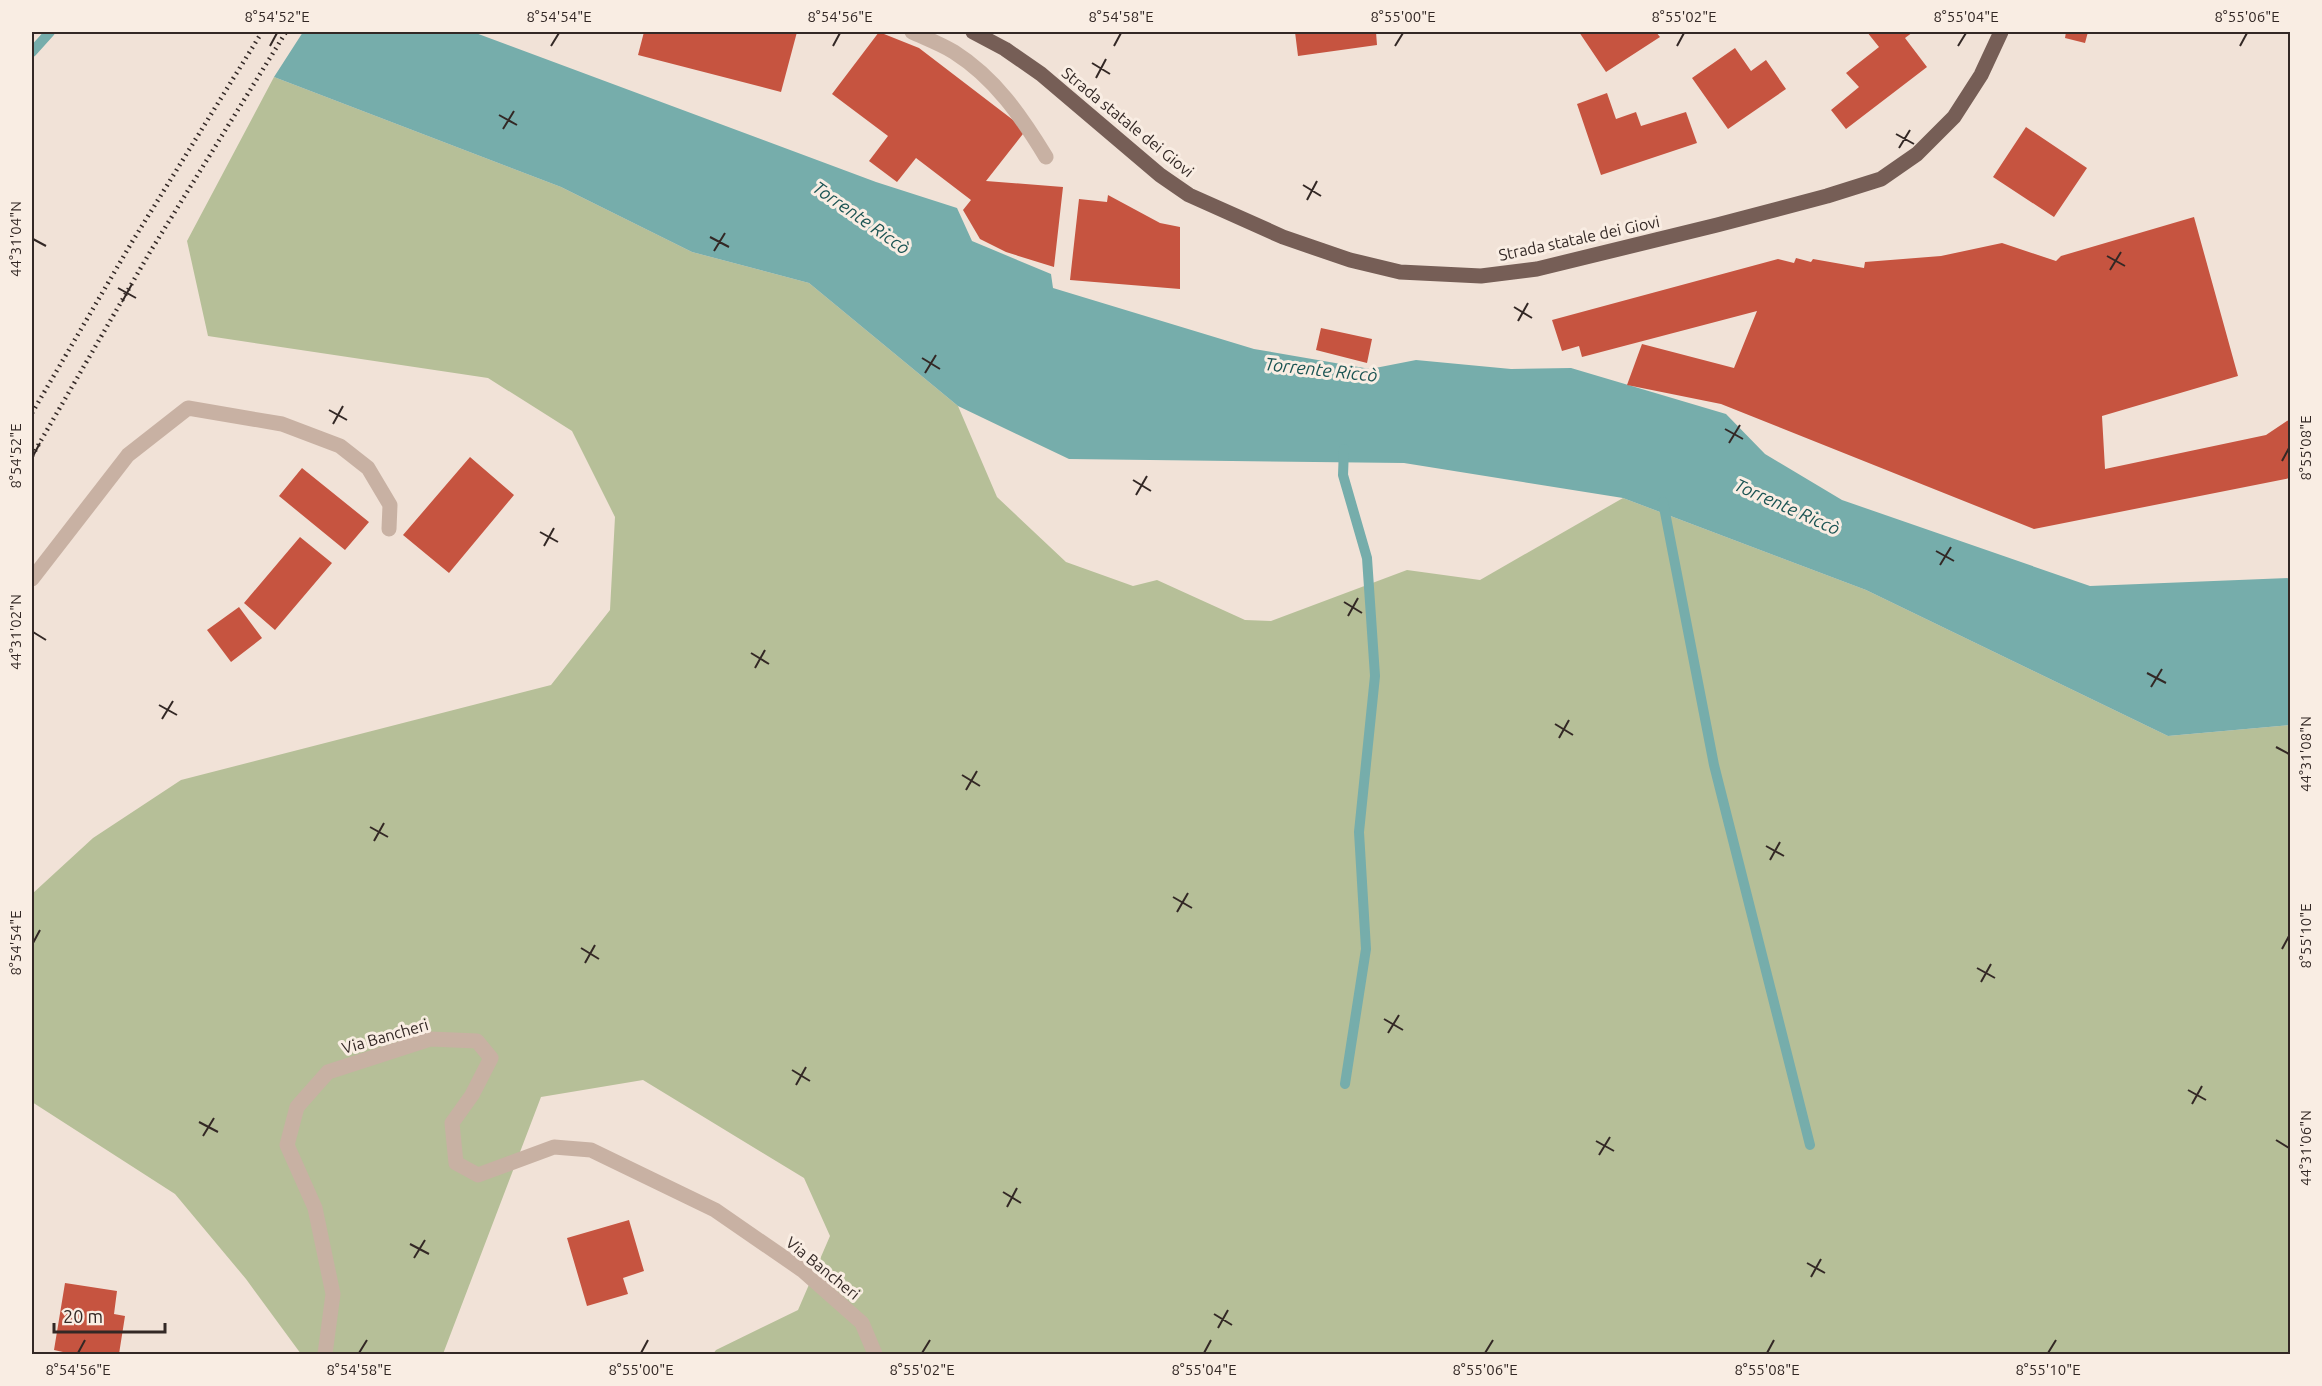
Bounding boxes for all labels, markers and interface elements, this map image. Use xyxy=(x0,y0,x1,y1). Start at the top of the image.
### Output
text: 8°54'52"E xyxy=(244,8,310,25)
text: 8°54'54"E xyxy=(526,8,592,25)
text: 8°54'56"E xyxy=(807,8,873,25)
text: 8°54'58"E xyxy=(1088,8,1154,25)
text: 8°55'00"E xyxy=(1370,8,1436,25)
text: 8°55'02"E xyxy=(1651,8,1717,25)
text: 8°55'04"E xyxy=(1933,8,1999,25)
text: 8°55'06"E xyxy=(2214,8,2280,25)
street label: Strada statale dei Giovi xyxy=(1059,63,1197,181)
water label: Torrente Riccò xyxy=(810,177,914,258)
text: 44°31'04"N xyxy=(7,201,24,277)
street label: Strada statale dei Giovi xyxy=(1497,212,1661,264)
water label: Torrente Riccò xyxy=(1264,353,1379,385)
text: 8°55'08"E xyxy=(2297,415,2314,481)
text: 8°54'52"E xyxy=(7,423,24,489)
water label: Torrente Riccò xyxy=(1732,474,1843,538)
text: 44°31'02"N xyxy=(7,594,24,670)
text: 44°31'08"N xyxy=(2297,716,2314,792)
text: 8°55'10"E xyxy=(2297,903,2314,969)
text: 8°54'54"E xyxy=(7,910,24,976)
street label: Via Bancheri xyxy=(340,1015,430,1057)
text: 44°31'06"N xyxy=(2297,1110,2314,1186)
street label: Via Bancheri xyxy=(783,1233,863,1303)
scale bar xyxy=(54,1296,165,1334)
text: 20 m xyxy=(63,1306,103,1326)
text: 8°54'56"E xyxy=(45,1361,111,1378)
text: 8°54'58"E xyxy=(326,1361,392,1378)
text: 8°55'00"E xyxy=(608,1361,674,1378)
text: 8°55'02"E xyxy=(889,1361,955,1378)
text: 8°55'04"E xyxy=(1171,1361,1237,1378)
text: 8°55'06"E xyxy=(1452,1361,1518,1378)
text: 8°55'08"E xyxy=(1734,1361,1800,1378)
text: 8°55'10"E xyxy=(2015,1361,2081,1378)

